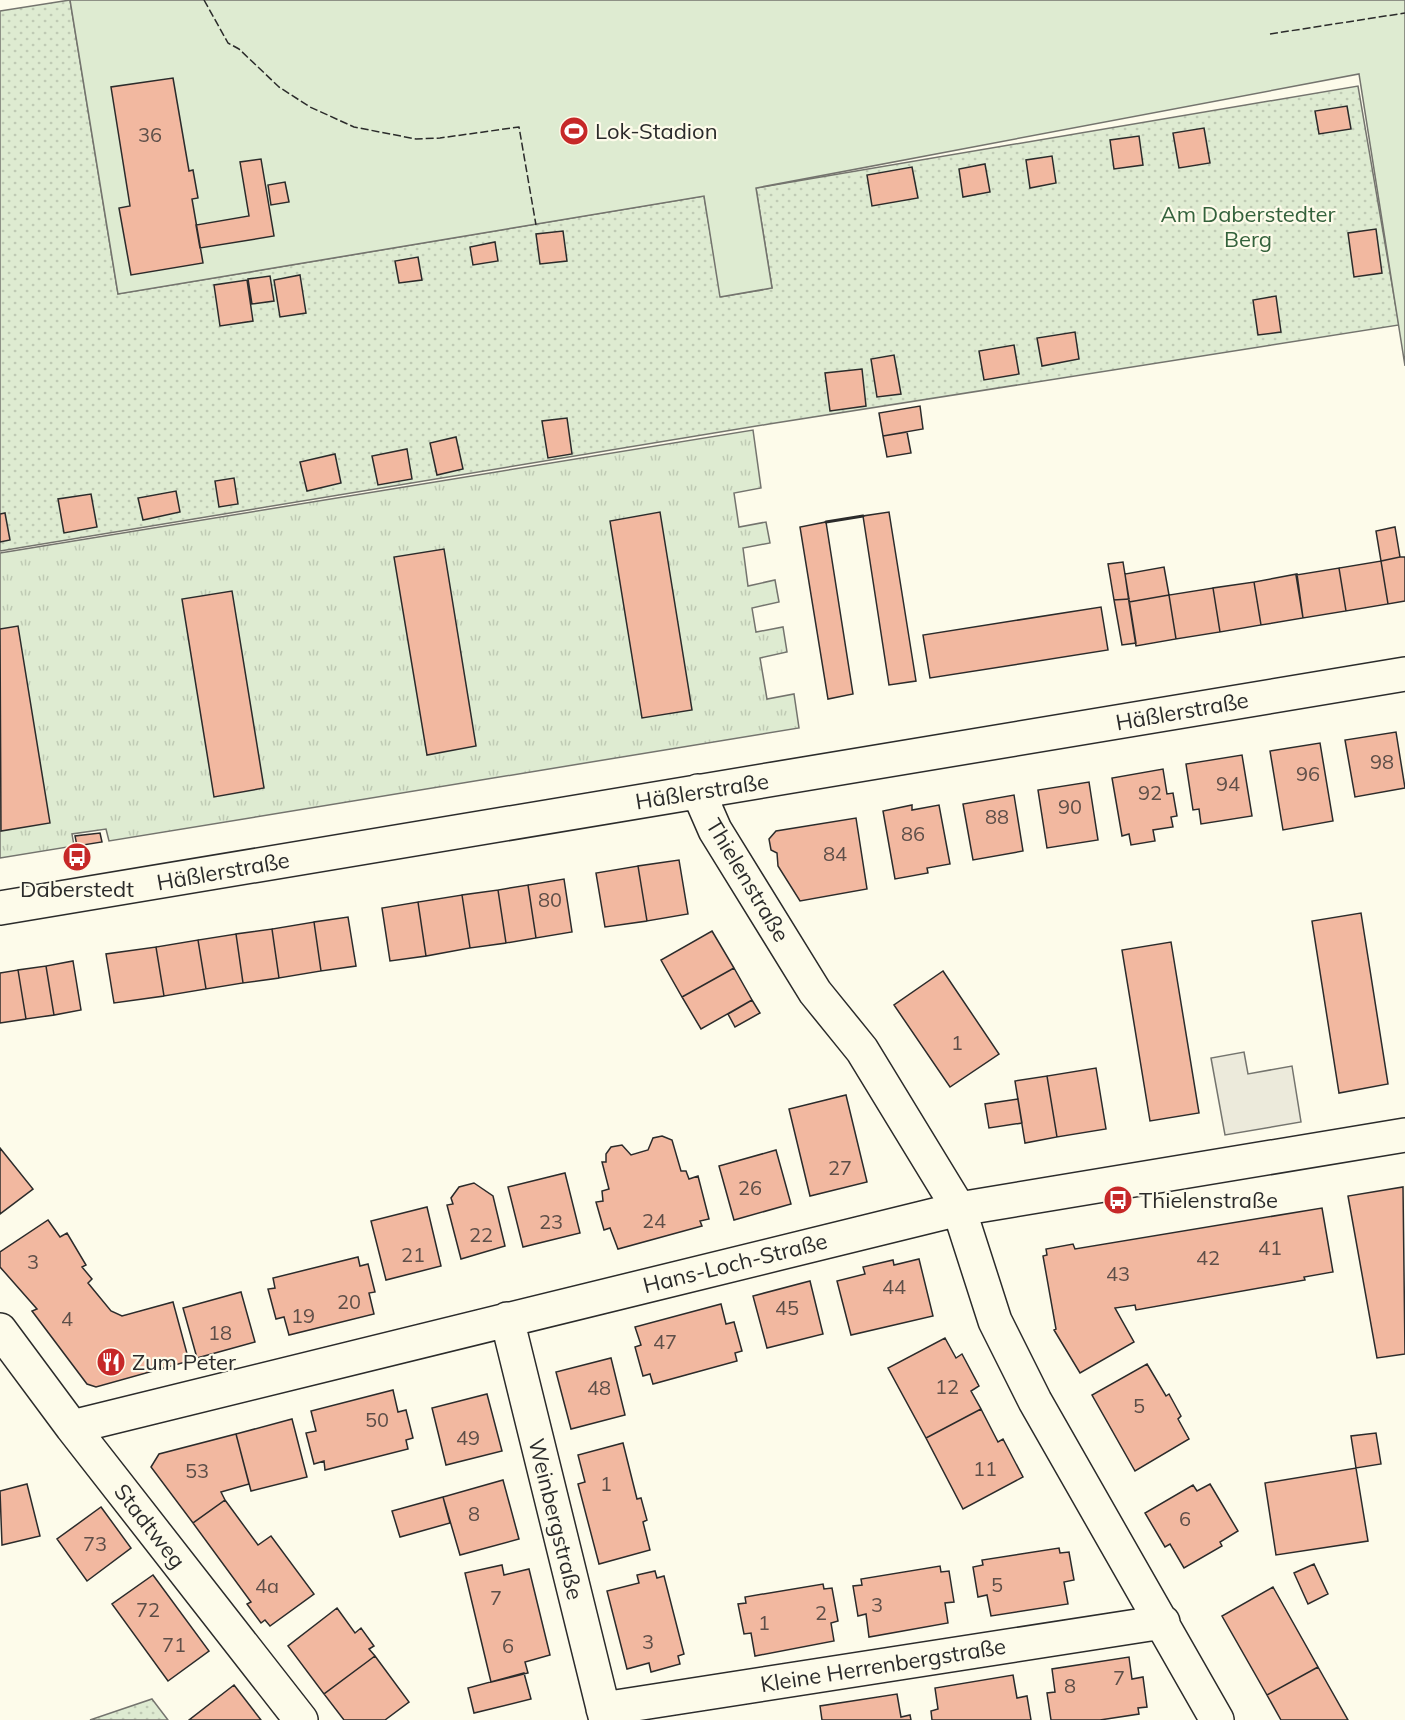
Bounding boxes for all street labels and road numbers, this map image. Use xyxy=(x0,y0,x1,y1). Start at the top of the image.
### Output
street label: Häßlerstraße xyxy=(1113,686,1251,736)
street label: Häßlerstraße xyxy=(633,767,771,815)
street label: Thielenstraße xyxy=(700,813,796,947)
street label: Häßlerstraße xyxy=(154,846,292,896)
street label: Hans-Loch-Straße xyxy=(640,1227,830,1299)
street label: Weinbergstraße xyxy=(522,1436,590,1602)
street label: Stadtweg xyxy=(108,1478,192,1574)
street label: Kleine Herrenbergstraße xyxy=(758,1632,1008,1698)

